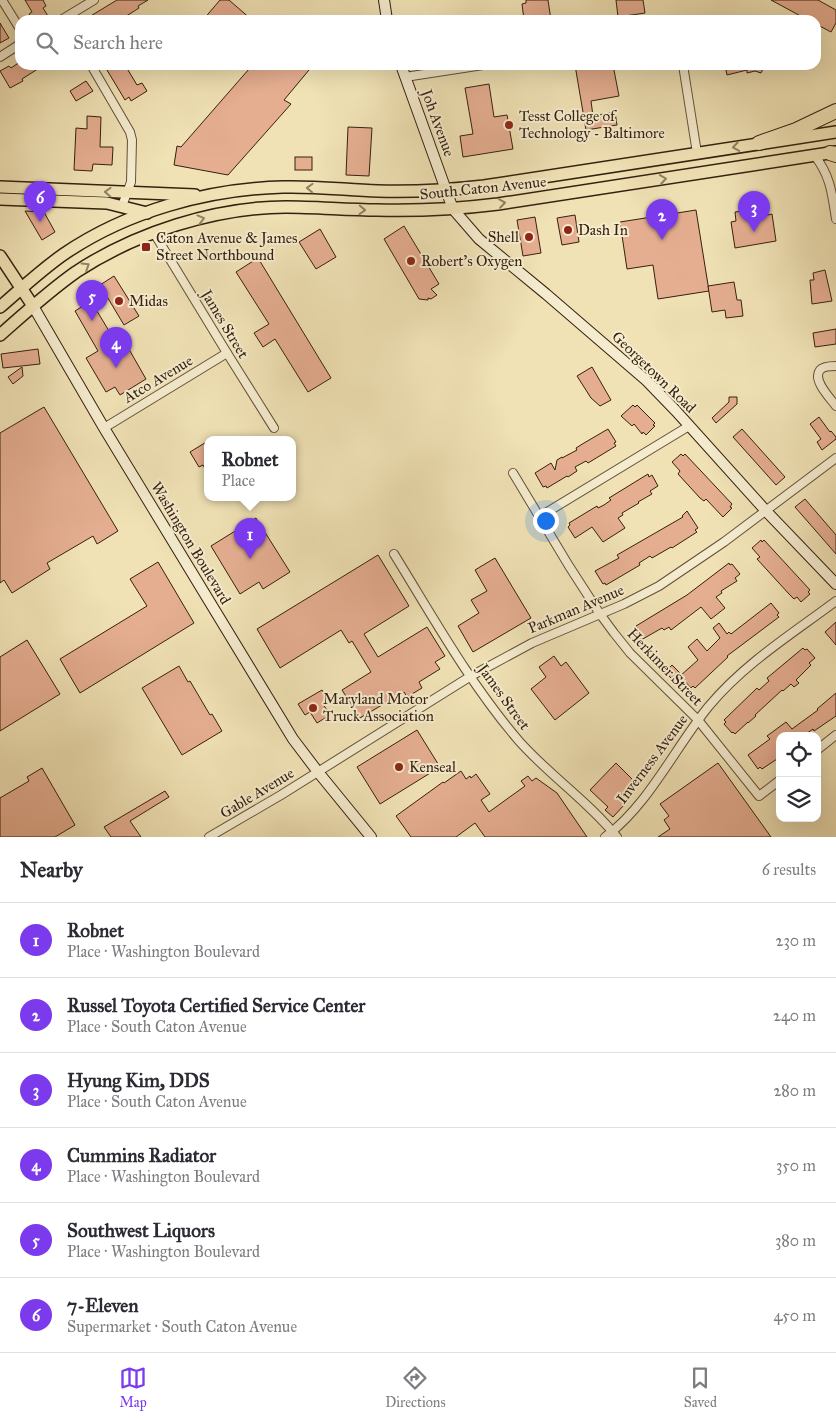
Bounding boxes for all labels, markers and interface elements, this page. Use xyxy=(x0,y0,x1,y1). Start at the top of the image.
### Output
search box xyxy=(15,15,821,70)
icon: search xyxy=(33,29,61,57)
text: Search here xyxy=(73,31,163,54)
street label: Joh Avenue xyxy=(416,85,458,159)
place label: Tesst College of Technology - Baltimore xyxy=(519,107,665,142)
marker: Tesst College of Technology - Baltimore xyxy=(503,119,515,131)
one-way arrow xyxy=(732,141,740,151)
street label: South Caton Avenue xyxy=(419,172,547,204)
one-way arrow xyxy=(658,174,667,184)
pin: 6 xyxy=(24,181,56,222)
one-way arrow xyxy=(306,182,314,193)
one-way arrow xyxy=(104,186,112,197)
pin: 3 xyxy=(738,191,770,232)
one-way arrow xyxy=(498,198,506,209)
pin: 2 xyxy=(646,199,678,240)
one-way arrow xyxy=(359,204,367,215)
one-way arrow xyxy=(197,214,205,225)
place label: Dash In xyxy=(578,221,628,239)
marker: Dash In xyxy=(562,224,574,236)
place label: Shell xyxy=(488,228,520,246)
place label: Caton Avenue & James Street Northbound xyxy=(156,229,297,264)
marker: Shell xyxy=(523,231,535,243)
marker: Caton Avenue & James Street Northbound xyxy=(140,241,152,253)
place label: Robert's Oxygen xyxy=(421,252,522,270)
marker: Robert's Oxygen xyxy=(405,255,417,267)
one-way arrow xyxy=(80,263,89,273)
pin: 5 xyxy=(76,280,108,321)
street label: James Street xyxy=(196,285,253,363)
place label: Midas xyxy=(129,292,168,310)
marker: Midas xyxy=(113,295,125,307)
pin: 4 xyxy=(100,327,132,368)
street label: Georgetown Road xyxy=(608,327,700,417)
street label: Atco Avenue xyxy=(119,351,196,407)
popup xyxy=(204,436,296,501)
text: Robnet xyxy=(221,448,279,471)
text: Place xyxy=(221,471,255,490)
street label: Washington Boulevard xyxy=(147,479,235,608)
your location xyxy=(533,508,559,534)
pin: 1 xyxy=(234,518,266,559)
street label: Parkman Avenue xyxy=(525,581,627,637)
street label: Herkimer Street xyxy=(624,625,707,710)
street label: James Street xyxy=(472,659,534,735)
place label: Maryland Motor Truck Association xyxy=(323,690,434,725)
marker: Maryland Motor Truck Association xyxy=(307,702,319,714)
street label: Inverness Avenue xyxy=(613,711,691,807)
map controls xyxy=(776,732,821,822)
button: locate xyxy=(776,732,821,777)
place label: Kenseal xyxy=(409,758,457,776)
marker: Kenseal xyxy=(393,761,405,773)
street label: Gable Avenue xyxy=(217,764,297,822)
button: layers xyxy=(776,777,821,822)
text: Nearby xyxy=(20,857,83,883)
text: 6 results xyxy=(762,860,816,879)
text: Robnet xyxy=(67,919,124,942)
text: 1 xyxy=(33,931,39,950)
text: 230 m xyxy=(776,931,816,950)
text: Place · Washington Boulevard xyxy=(67,942,260,961)
text: Russel Toyota Certified Service Center xyxy=(67,994,366,1017)
text: 2 xyxy=(32,1006,40,1025)
text: 240 m xyxy=(773,1006,816,1025)
text: Place · South Caton Avenue xyxy=(67,1017,247,1036)
text: Hyung Kim, DDS xyxy=(67,1069,210,1092)
text: 3 xyxy=(33,1081,39,1100)
text: 280 m xyxy=(773,1081,816,1100)
text: Place · South Caton Avenue xyxy=(67,1092,247,1111)
text: Cummins Radiator xyxy=(67,1144,216,1167)
text: 4 xyxy=(32,1156,40,1175)
text: 350 m xyxy=(776,1156,816,1175)
text: Place · Washington Boulevard xyxy=(67,1167,260,1186)
text: Southwest Liquors xyxy=(67,1219,215,1242)
text: 5 xyxy=(32,1231,40,1250)
text: 380 m xyxy=(775,1231,816,1250)
text: Place · Washington Boulevard xyxy=(67,1242,260,1261)
text: 7-Eleven xyxy=(67,1294,139,1317)
text: 6 xyxy=(32,1306,40,1325)
text: 450 m xyxy=(773,1306,816,1325)
text: Supermarket · South Caton Avenue xyxy=(67,1317,297,1336)
tab: Map xyxy=(119,1364,147,1411)
tab: Directions xyxy=(385,1364,446,1411)
tab: Saved xyxy=(684,1364,717,1411)

